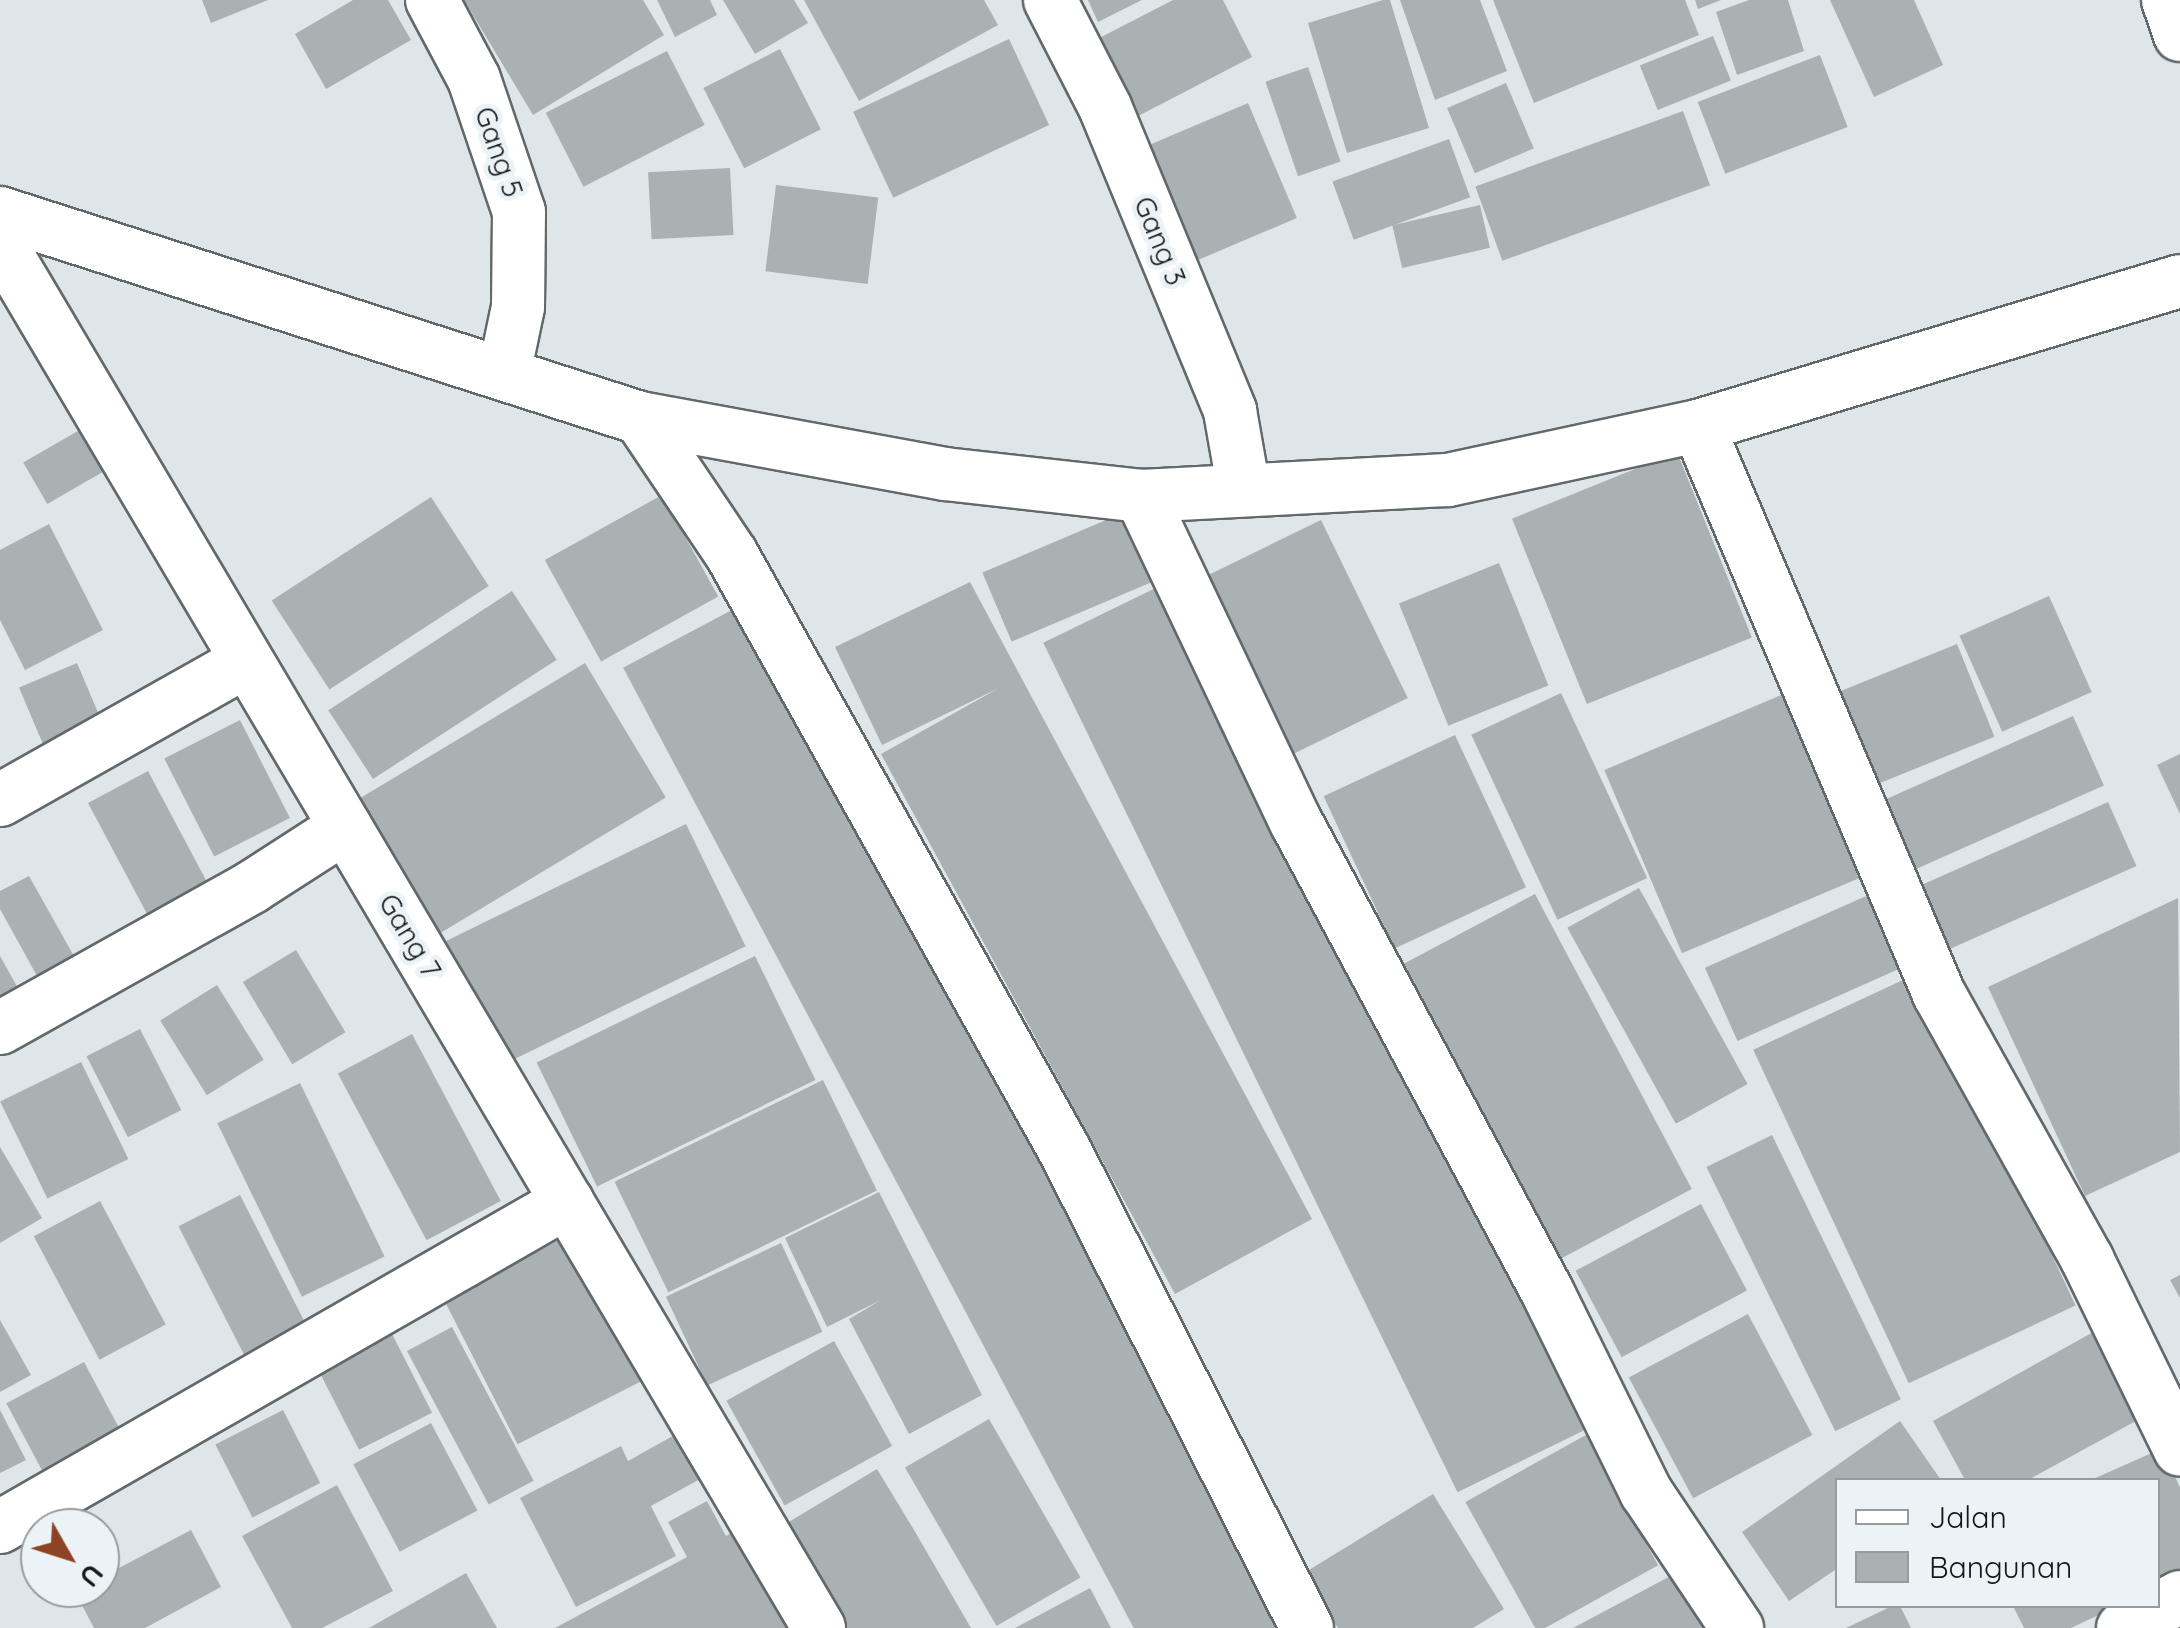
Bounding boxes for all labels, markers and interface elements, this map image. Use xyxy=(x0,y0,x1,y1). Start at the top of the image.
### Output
street label: Gang 5 xyxy=(468,102,530,202)
street label: Gang 3 xyxy=(1127,192,1193,290)
street label: Gang 7 xyxy=(372,888,448,984)
legend xyxy=(1835,1478,2160,1608)
text: Jalan xyxy=(1929,1498,2007,1536)
north arrow xyxy=(20,1508,120,1608)
text: Bangunan xyxy=(1929,1548,2072,1586)
text: U xyxy=(72,1557,112,1595)

